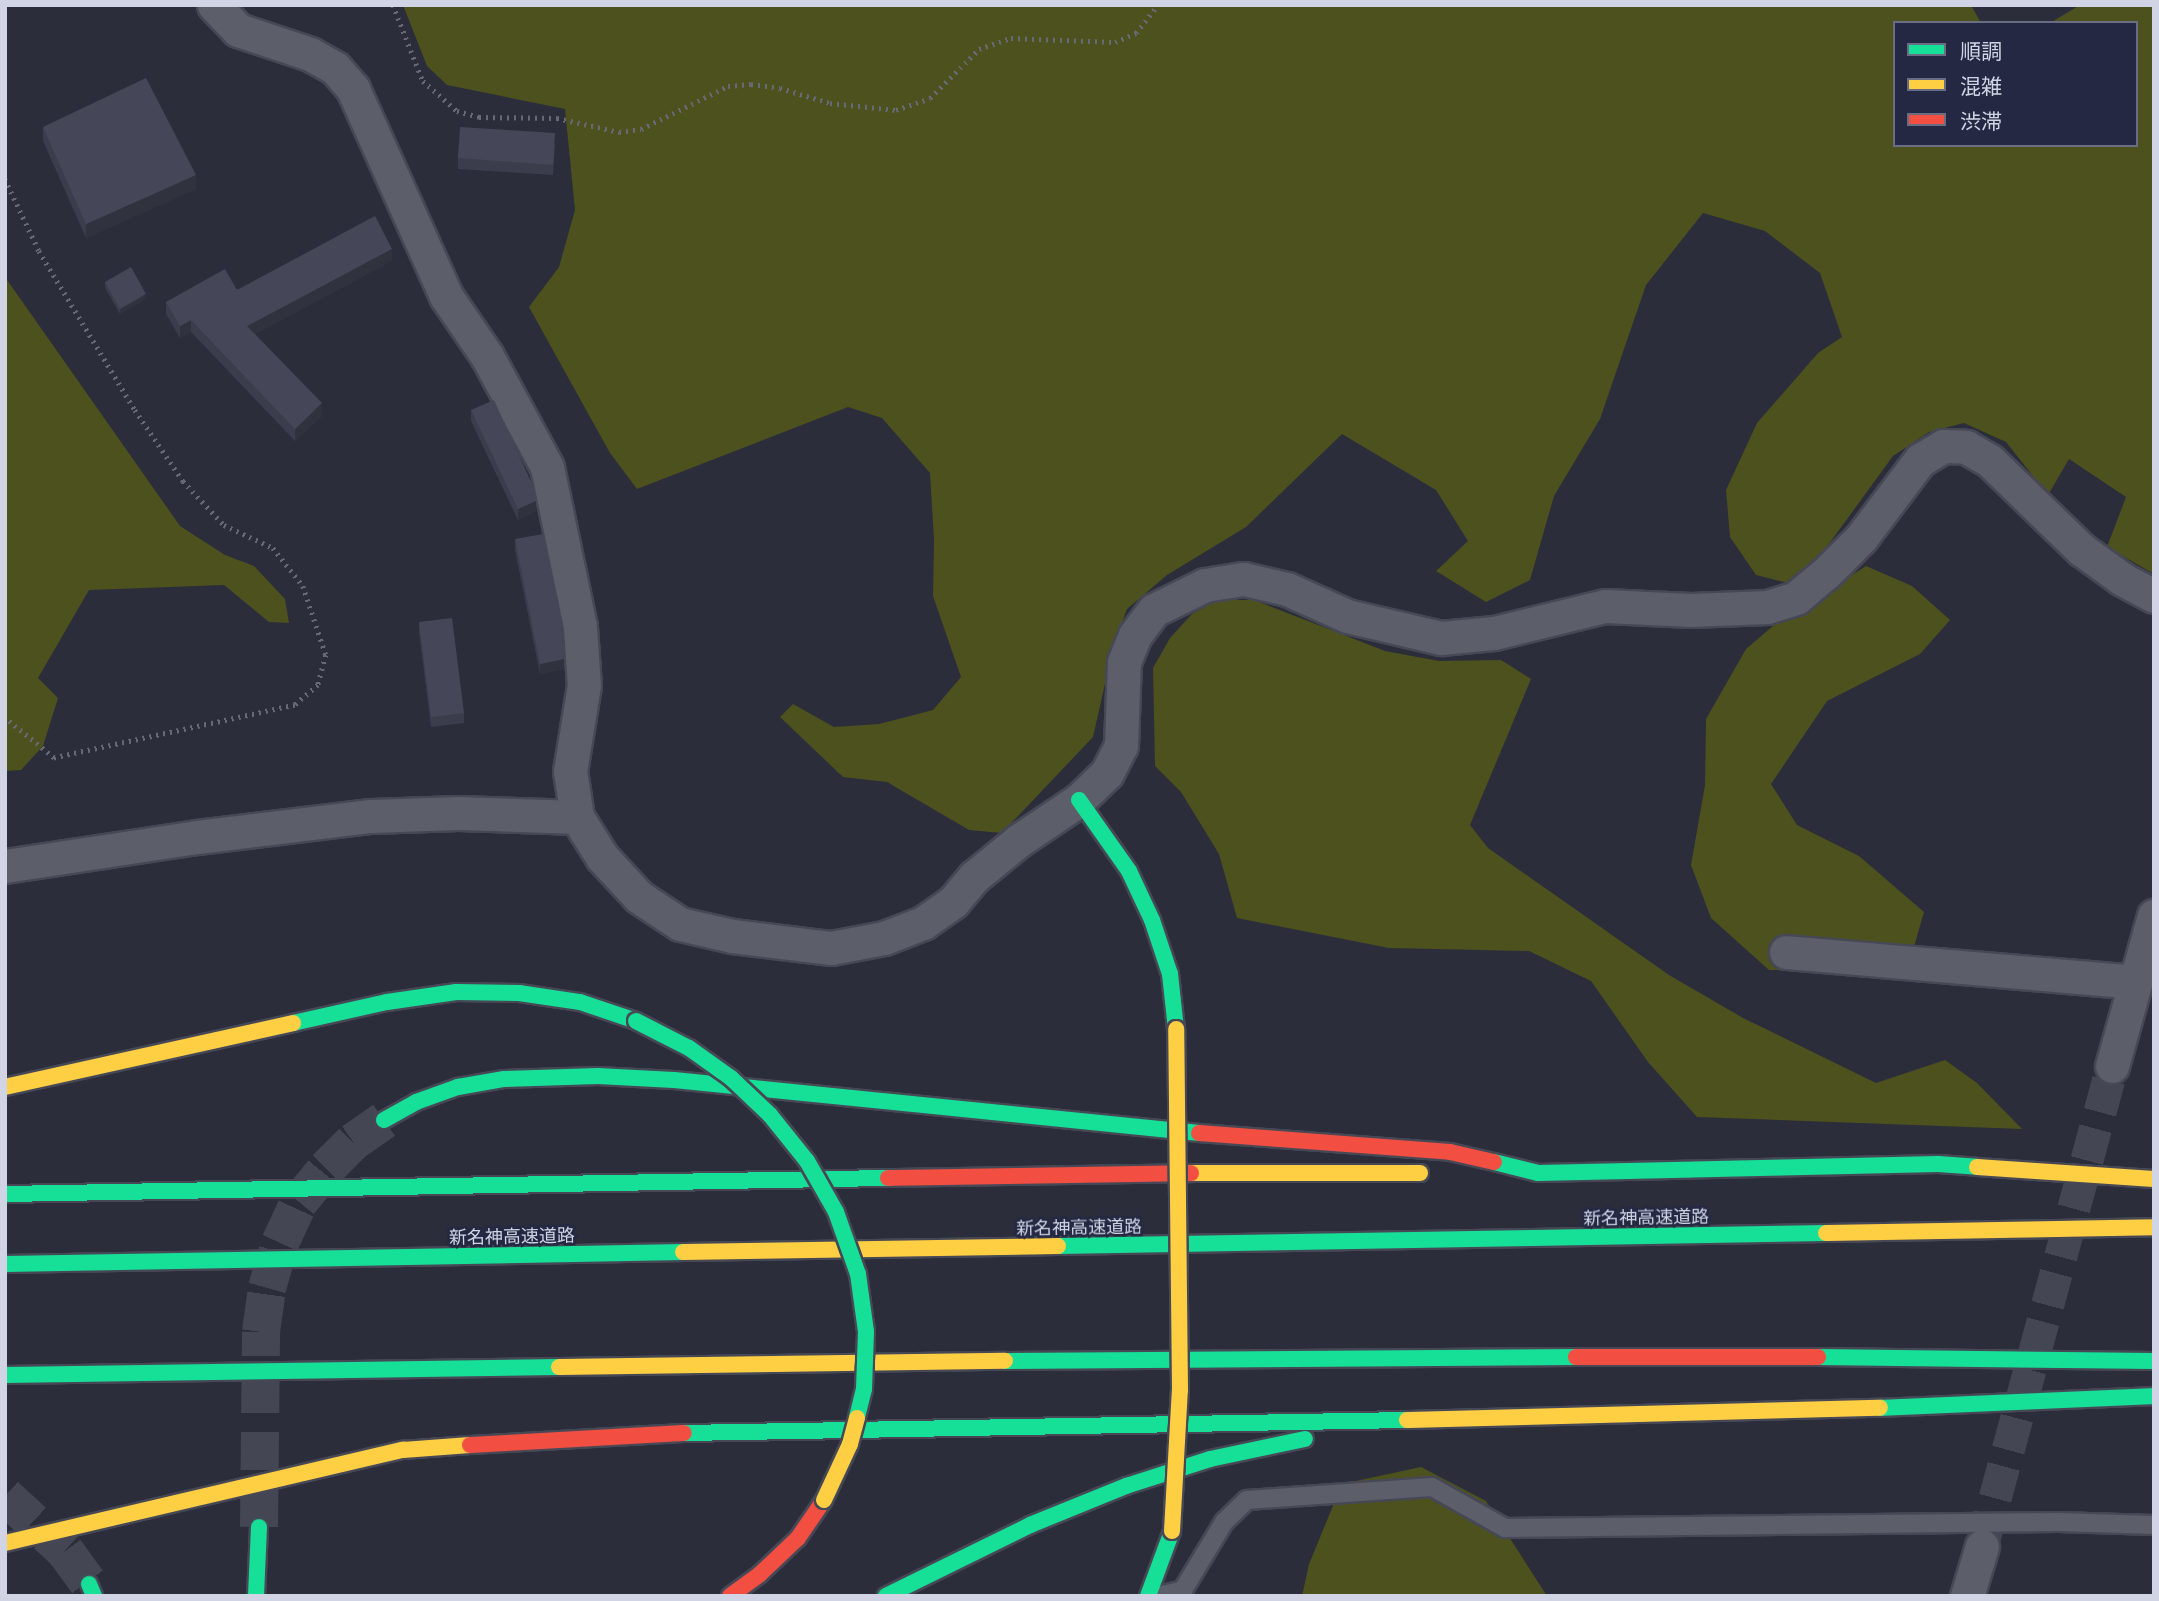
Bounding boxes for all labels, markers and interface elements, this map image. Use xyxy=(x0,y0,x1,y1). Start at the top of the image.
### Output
legend xyxy=(1893,21,2138,147)
text: 順調 xyxy=(1960,40,2002,64)
text: 混雑 xyxy=(1960,75,2002,99)
text: 渋滞 xyxy=(1960,110,2002,134)
street label: 新名神高速道路 xyxy=(1583,1206,1709,1230)
street label: 新名神高速道路 xyxy=(1016,1216,1142,1240)
street label: 新名神高速道路 xyxy=(449,1225,575,1249)

